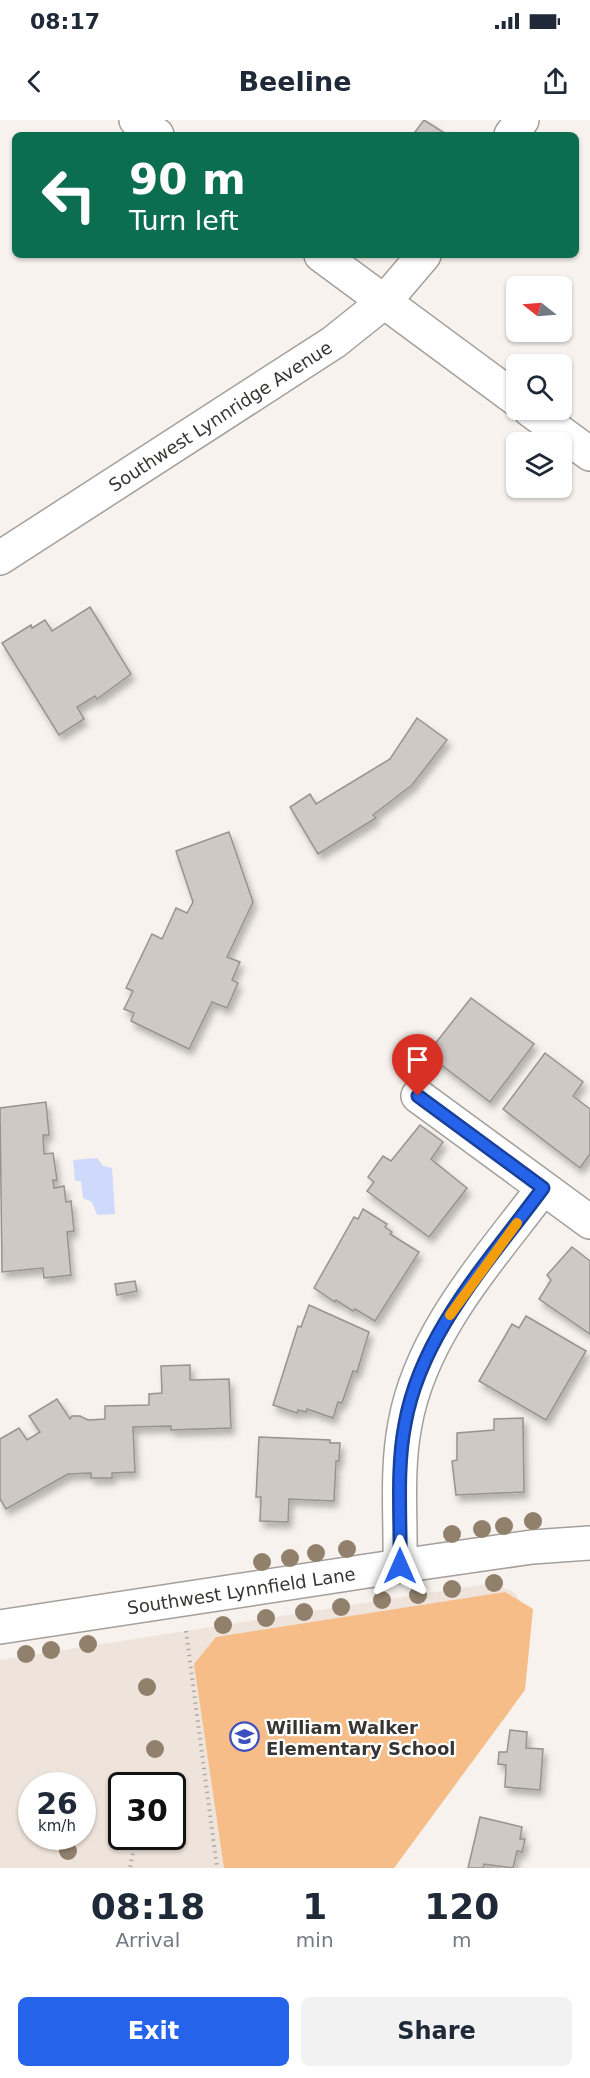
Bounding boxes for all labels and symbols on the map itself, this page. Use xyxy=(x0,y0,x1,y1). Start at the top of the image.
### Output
north arrow xyxy=(506,276,572,342)
street label: Southwest Lynnridge Avenue xyxy=(105,336,335,495)
pin xyxy=(392,1034,443,1096)
position arrow xyxy=(368,1534,432,1598)
street label: Southwest Lynnfield Lane xyxy=(126,1562,357,1618)
place label: William Walker Elementary School xyxy=(266,1717,455,1759)
school or university icon: William Walker Elementary School xyxy=(229,1721,261,1753)
speed limit sign: 30 xyxy=(108,1772,186,1850)

